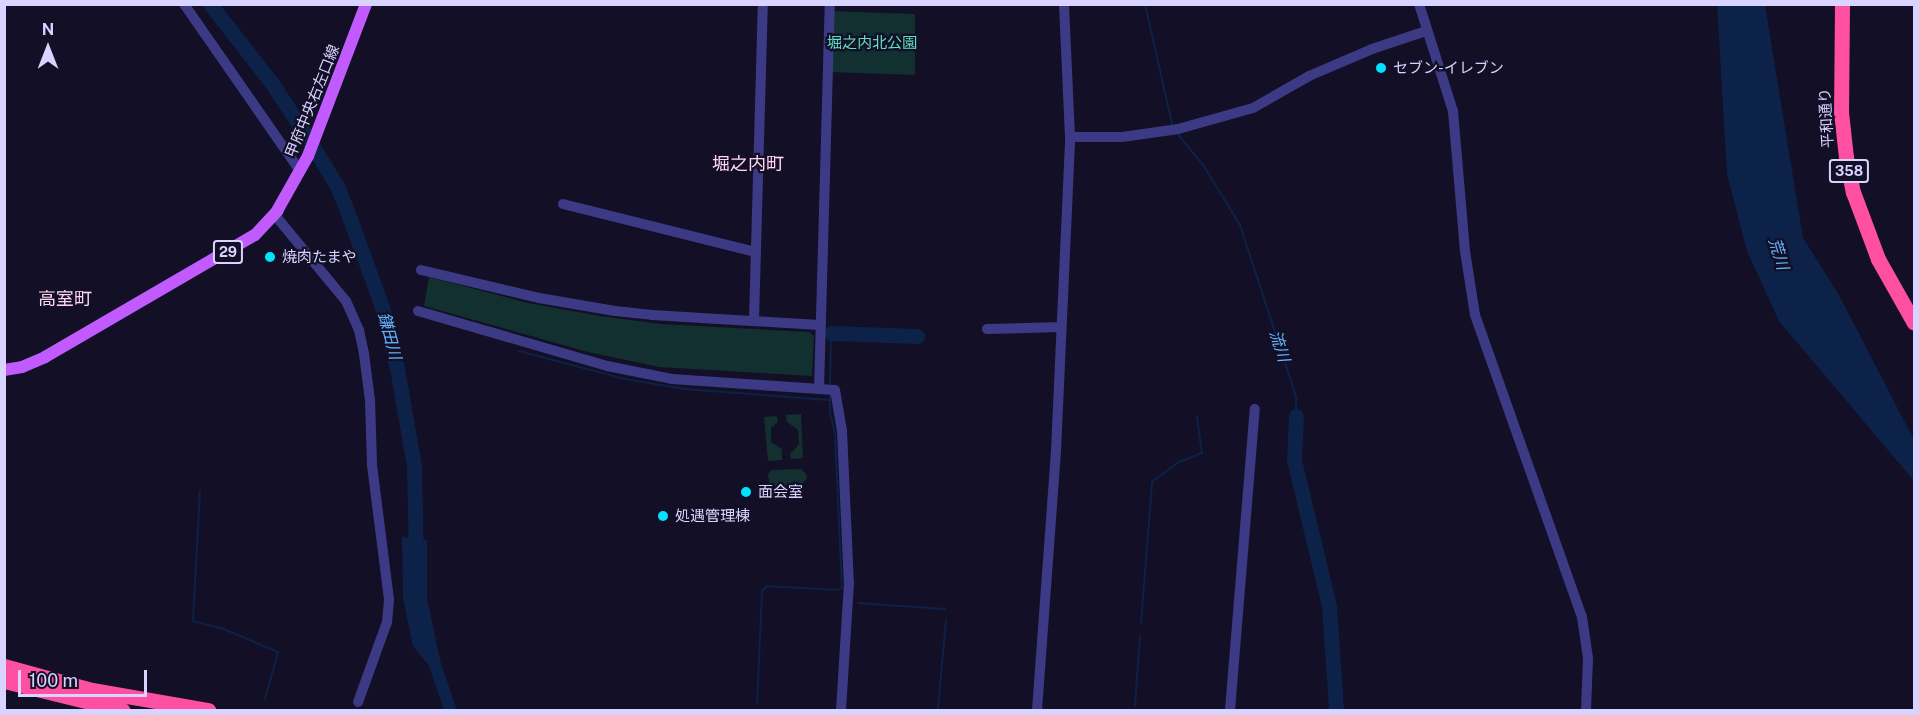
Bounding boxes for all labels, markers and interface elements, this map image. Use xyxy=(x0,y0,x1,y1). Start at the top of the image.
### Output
north arrow xyxy=(18,18,78,78)
text: N xyxy=(42,20,54,39)
park label: 堀之内北公園 xyxy=(827,34,917,52)
street label: 甲府中央右左口線 xyxy=(281,42,343,160)
place label: セブン-イレブン xyxy=(1393,59,1504,77)
marker: セブン-イレブン xyxy=(1374,61,1388,75)
street label: 平和通り xyxy=(1815,88,1837,148)
district label: 堀之内町 xyxy=(712,153,784,175)
road number: 358 xyxy=(1828,160,1870,182)
water label: 荒川 xyxy=(1764,236,1792,272)
road number: 29 xyxy=(212,241,244,263)
place label: 焼肉たまや xyxy=(282,248,357,266)
marker: 焼肉たまや xyxy=(263,250,277,264)
district label: 高室町 xyxy=(38,288,92,310)
water label: 鎌田川 xyxy=(374,310,404,362)
water label: 流川 xyxy=(1265,328,1293,364)
place label: 面会室 xyxy=(758,483,803,501)
marker: 面会室 xyxy=(739,485,753,499)
place label: 処遇管理棟 xyxy=(675,507,750,525)
marker: 処遇管理棟 xyxy=(656,509,670,523)
scale bar xyxy=(21,658,150,696)
text: 100 m xyxy=(29,670,78,691)

